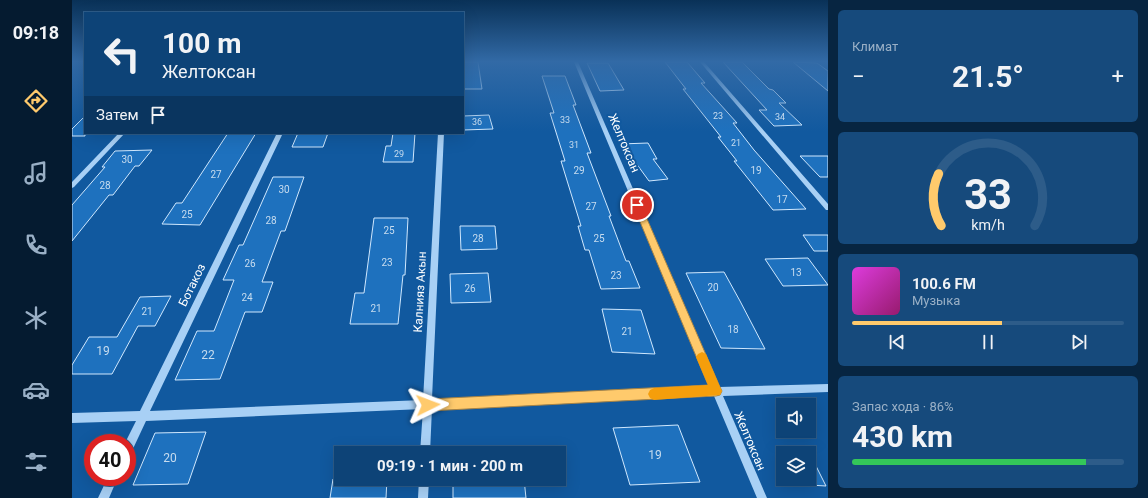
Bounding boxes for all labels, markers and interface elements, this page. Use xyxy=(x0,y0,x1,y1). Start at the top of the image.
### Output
text: 09:18 xyxy=(13,22,59,43)
text: 100 m xyxy=(162,27,241,60)
icon: left xyxy=(96,28,148,80)
text: Климат xyxy=(852,39,898,54)
text: 21.5° xyxy=(952,59,1024,94)
text: Желтоксан xyxy=(162,61,256,82)
text: − xyxy=(852,64,865,89)
text: + xyxy=(1112,64,1124,89)
icon: directions xyxy=(22,87,50,115)
icon: arrive xyxy=(147,104,169,126)
text: Затем xyxy=(96,106,139,124)
street label: Желтоксан xyxy=(605,111,643,175)
house number: 23 xyxy=(713,111,723,121)
house number: 34 xyxy=(775,112,785,122)
house number: 33 xyxy=(560,115,570,125)
house number: 36 xyxy=(472,117,482,127)
house number: 21 xyxy=(731,138,741,148)
house number: 31 xyxy=(569,140,579,150)
house number: 29 xyxy=(394,149,404,159)
house number: 30 xyxy=(121,154,133,165)
icon: music xyxy=(22,159,50,187)
house number: 29 xyxy=(573,165,585,176)
house number: 19 xyxy=(750,165,762,176)
house number: 27 xyxy=(210,169,222,180)
text: 33 xyxy=(964,170,1012,219)
house number: 28 xyxy=(99,180,111,191)
house number: 30 xyxy=(278,184,290,195)
pin xyxy=(620,188,654,222)
icon: arrive xyxy=(626,194,648,216)
house number: 17 xyxy=(776,194,788,205)
house number: 27 xyxy=(585,201,597,212)
house number: 25 xyxy=(181,209,193,220)
house number: 28 xyxy=(265,215,277,226)
text: km/h xyxy=(971,217,1005,233)
house number: 25 xyxy=(383,225,395,236)
icon: phone xyxy=(22,231,50,259)
house number: 28 xyxy=(472,233,484,244)
house number: 25 xyxy=(593,233,605,244)
street label: Калнияз Акын xyxy=(411,251,429,333)
house number: 23 xyxy=(381,257,393,268)
house number: 26 xyxy=(244,258,256,269)
street label: Ботакоз xyxy=(176,261,208,309)
house number: 13 xyxy=(790,267,802,278)
house number: 23 xyxy=(610,270,622,281)
text: 100.6 FM xyxy=(912,275,976,293)
house number: 20 xyxy=(707,282,719,293)
house number: 26 xyxy=(464,283,476,294)
house number: 24 xyxy=(241,292,253,303)
text: Музыка xyxy=(912,293,960,308)
house number: 21 xyxy=(370,303,382,314)
icon: climate xyxy=(22,304,50,332)
house number: 21 xyxy=(141,306,153,317)
house number: 18 xyxy=(727,324,739,335)
house number: 21 xyxy=(621,326,633,337)
icon: previous xyxy=(886,331,908,353)
icon: pause xyxy=(977,331,999,353)
icon: next xyxy=(1068,331,1090,353)
house number: 19 xyxy=(96,344,110,358)
house number: 22 xyxy=(201,348,215,362)
icon: car xyxy=(22,376,50,404)
position arrow xyxy=(407,384,449,426)
map controls xyxy=(776,398,816,486)
button: sound xyxy=(776,398,816,438)
text: Запас хода · 86% xyxy=(852,399,954,414)
street label: Желтоксан xyxy=(731,409,769,473)
text: 430 km xyxy=(852,419,953,454)
speed limit sign: 40 xyxy=(84,434,136,486)
button: layers xyxy=(776,446,816,486)
icon: filters xyxy=(22,448,50,476)
house number: 19 xyxy=(648,448,662,462)
house number: 20 xyxy=(163,451,177,465)
text: 09:19 · 1 мин · 200 m xyxy=(377,457,523,475)

